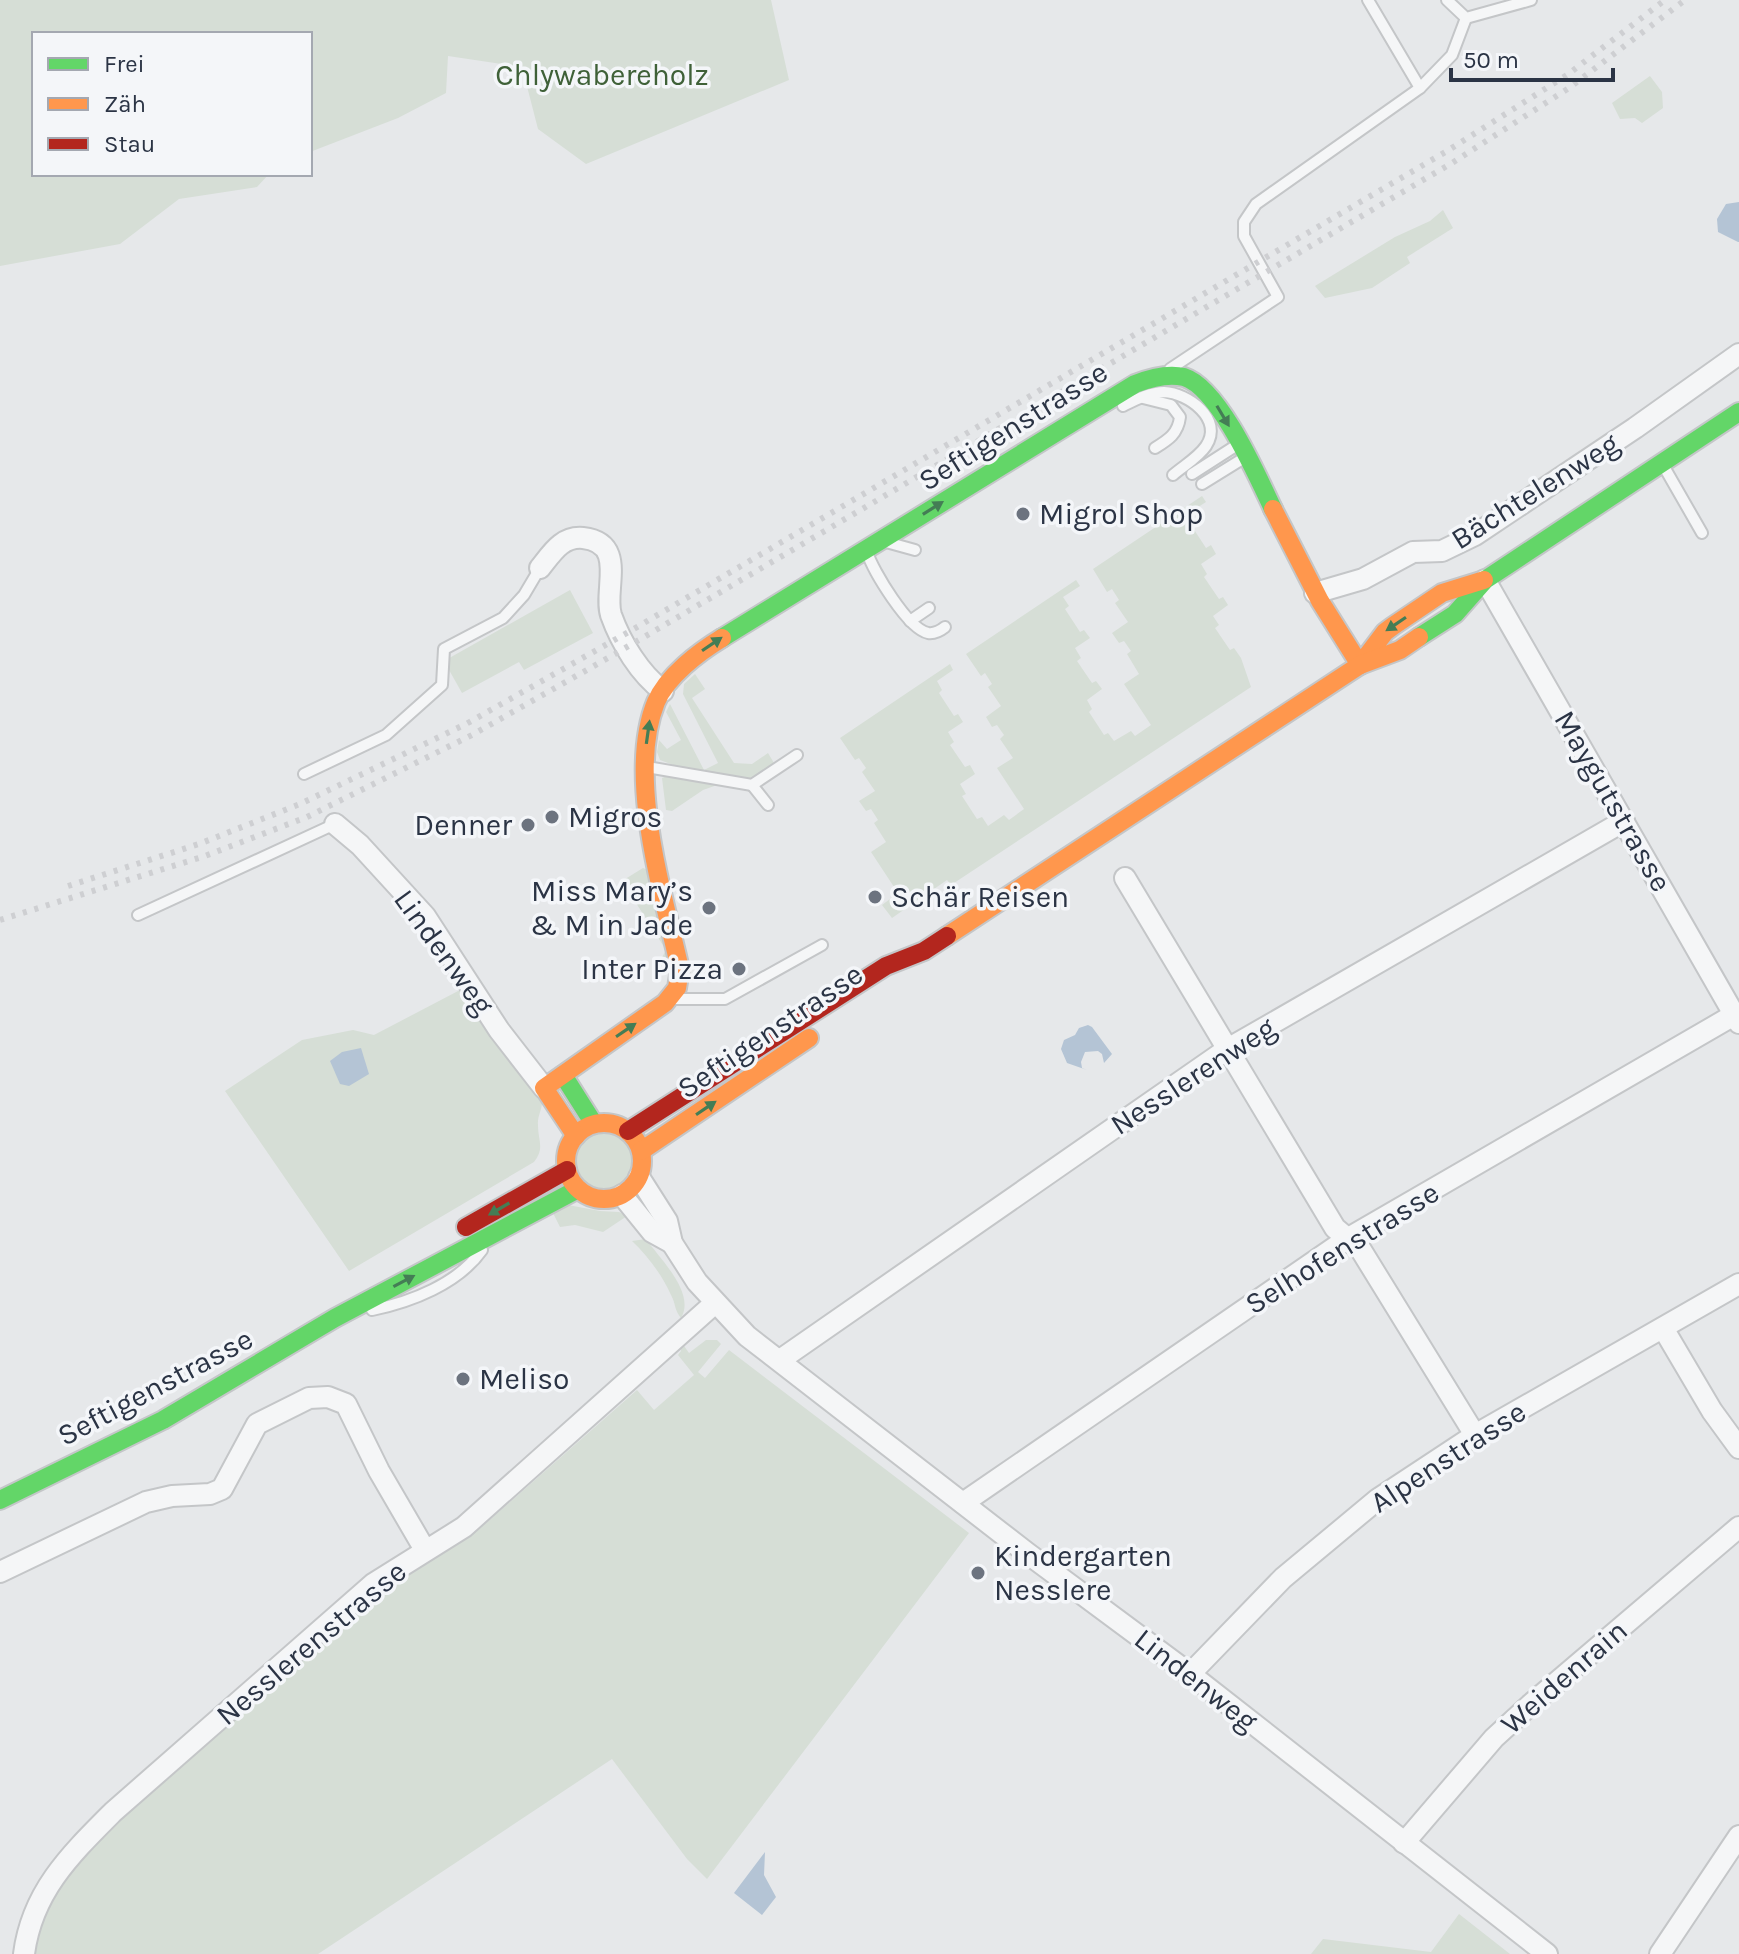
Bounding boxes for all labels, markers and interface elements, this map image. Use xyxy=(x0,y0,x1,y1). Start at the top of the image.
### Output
legend xyxy=(32,32,312,176)
scale bar xyxy=(1451,32,1613,82)
text: 50 m xyxy=(1463,46,1519,74)
text: Frei xyxy=(104,50,145,78)
park label: Chlywabereholz xyxy=(495,57,709,93)
text: Zäh xyxy=(104,90,146,118)
text: Stau xyxy=(104,130,155,158)
street label: Seftigenstrasse xyxy=(912,354,1114,498)
one-way arrow xyxy=(1216,405,1230,427)
street label: Bächtelenweg xyxy=(1444,425,1626,557)
place label: Migrol Shop xyxy=(1039,496,1203,532)
one-way arrow xyxy=(923,500,944,515)
marker: Migrol Shop xyxy=(1014,505,1032,523)
one-way arrow xyxy=(1386,616,1407,631)
one-way arrow xyxy=(702,637,723,652)
street label: Maygutstrasse xyxy=(1547,704,1679,898)
one-way arrow xyxy=(642,719,655,744)
place label: Migros xyxy=(568,799,662,835)
place label: Denner xyxy=(414,807,512,843)
marker: Migros xyxy=(543,808,561,826)
marker: Denner xyxy=(519,816,537,834)
place label: Miss Mary’s & M in Jade xyxy=(530,873,693,943)
place label: Schär Reisen xyxy=(891,879,1069,915)
street label: Lindenweg xyxy=(386,882,502,1022)
marker: Schär Reisen xyxy=(866,888,884,906)
marker: Miss Mary’s & M in Jade xyxy=(700,899,718,917)
place label: Inter Pizza xyxy=(581,951,723,987)
street label: Seftigenstrasse xyxy=(670,956,870,1106)
marker: Inter Pizza xyxy=(730,960,748,978)
street label: Nesslerenweg xyxy=(1104,1009,1282,1143)
one-way arrow xyxy=(615,1023,637,1038)
one-way arrow xyxy=(695,1100,716,1115)
street label: Selhofenstrasse xyxy=(1239,1174,1445,1322)
one-way arrow xyxy=(488,1202,510,1216)
one-way arrow xyxy=(393,1275,415,1289)
street label: Seftigenstrasse xyxy=(51,1320,259,1454)
place label: Meliso xyxy=(479,1361,569,1397)
marker: Meliso xyxy=(454,1370,472,1388)
street label: Alpenstrasse xyxy=(1364,1393,1532,1521)
place label: Kindergarten Nesslere xyxy=(994,1538,1172,1608)
street label: Nesslerenstrasse xyxy=(209,1553,413,1733)
marker: Kindergarten Nesslere xyxy=(969,1564,987,1582)
street label: Weidenrain xyxy=(1493,1612,1635,1742)
street label: Lindenweg xyxy=(1127,1621,1265,1739)

